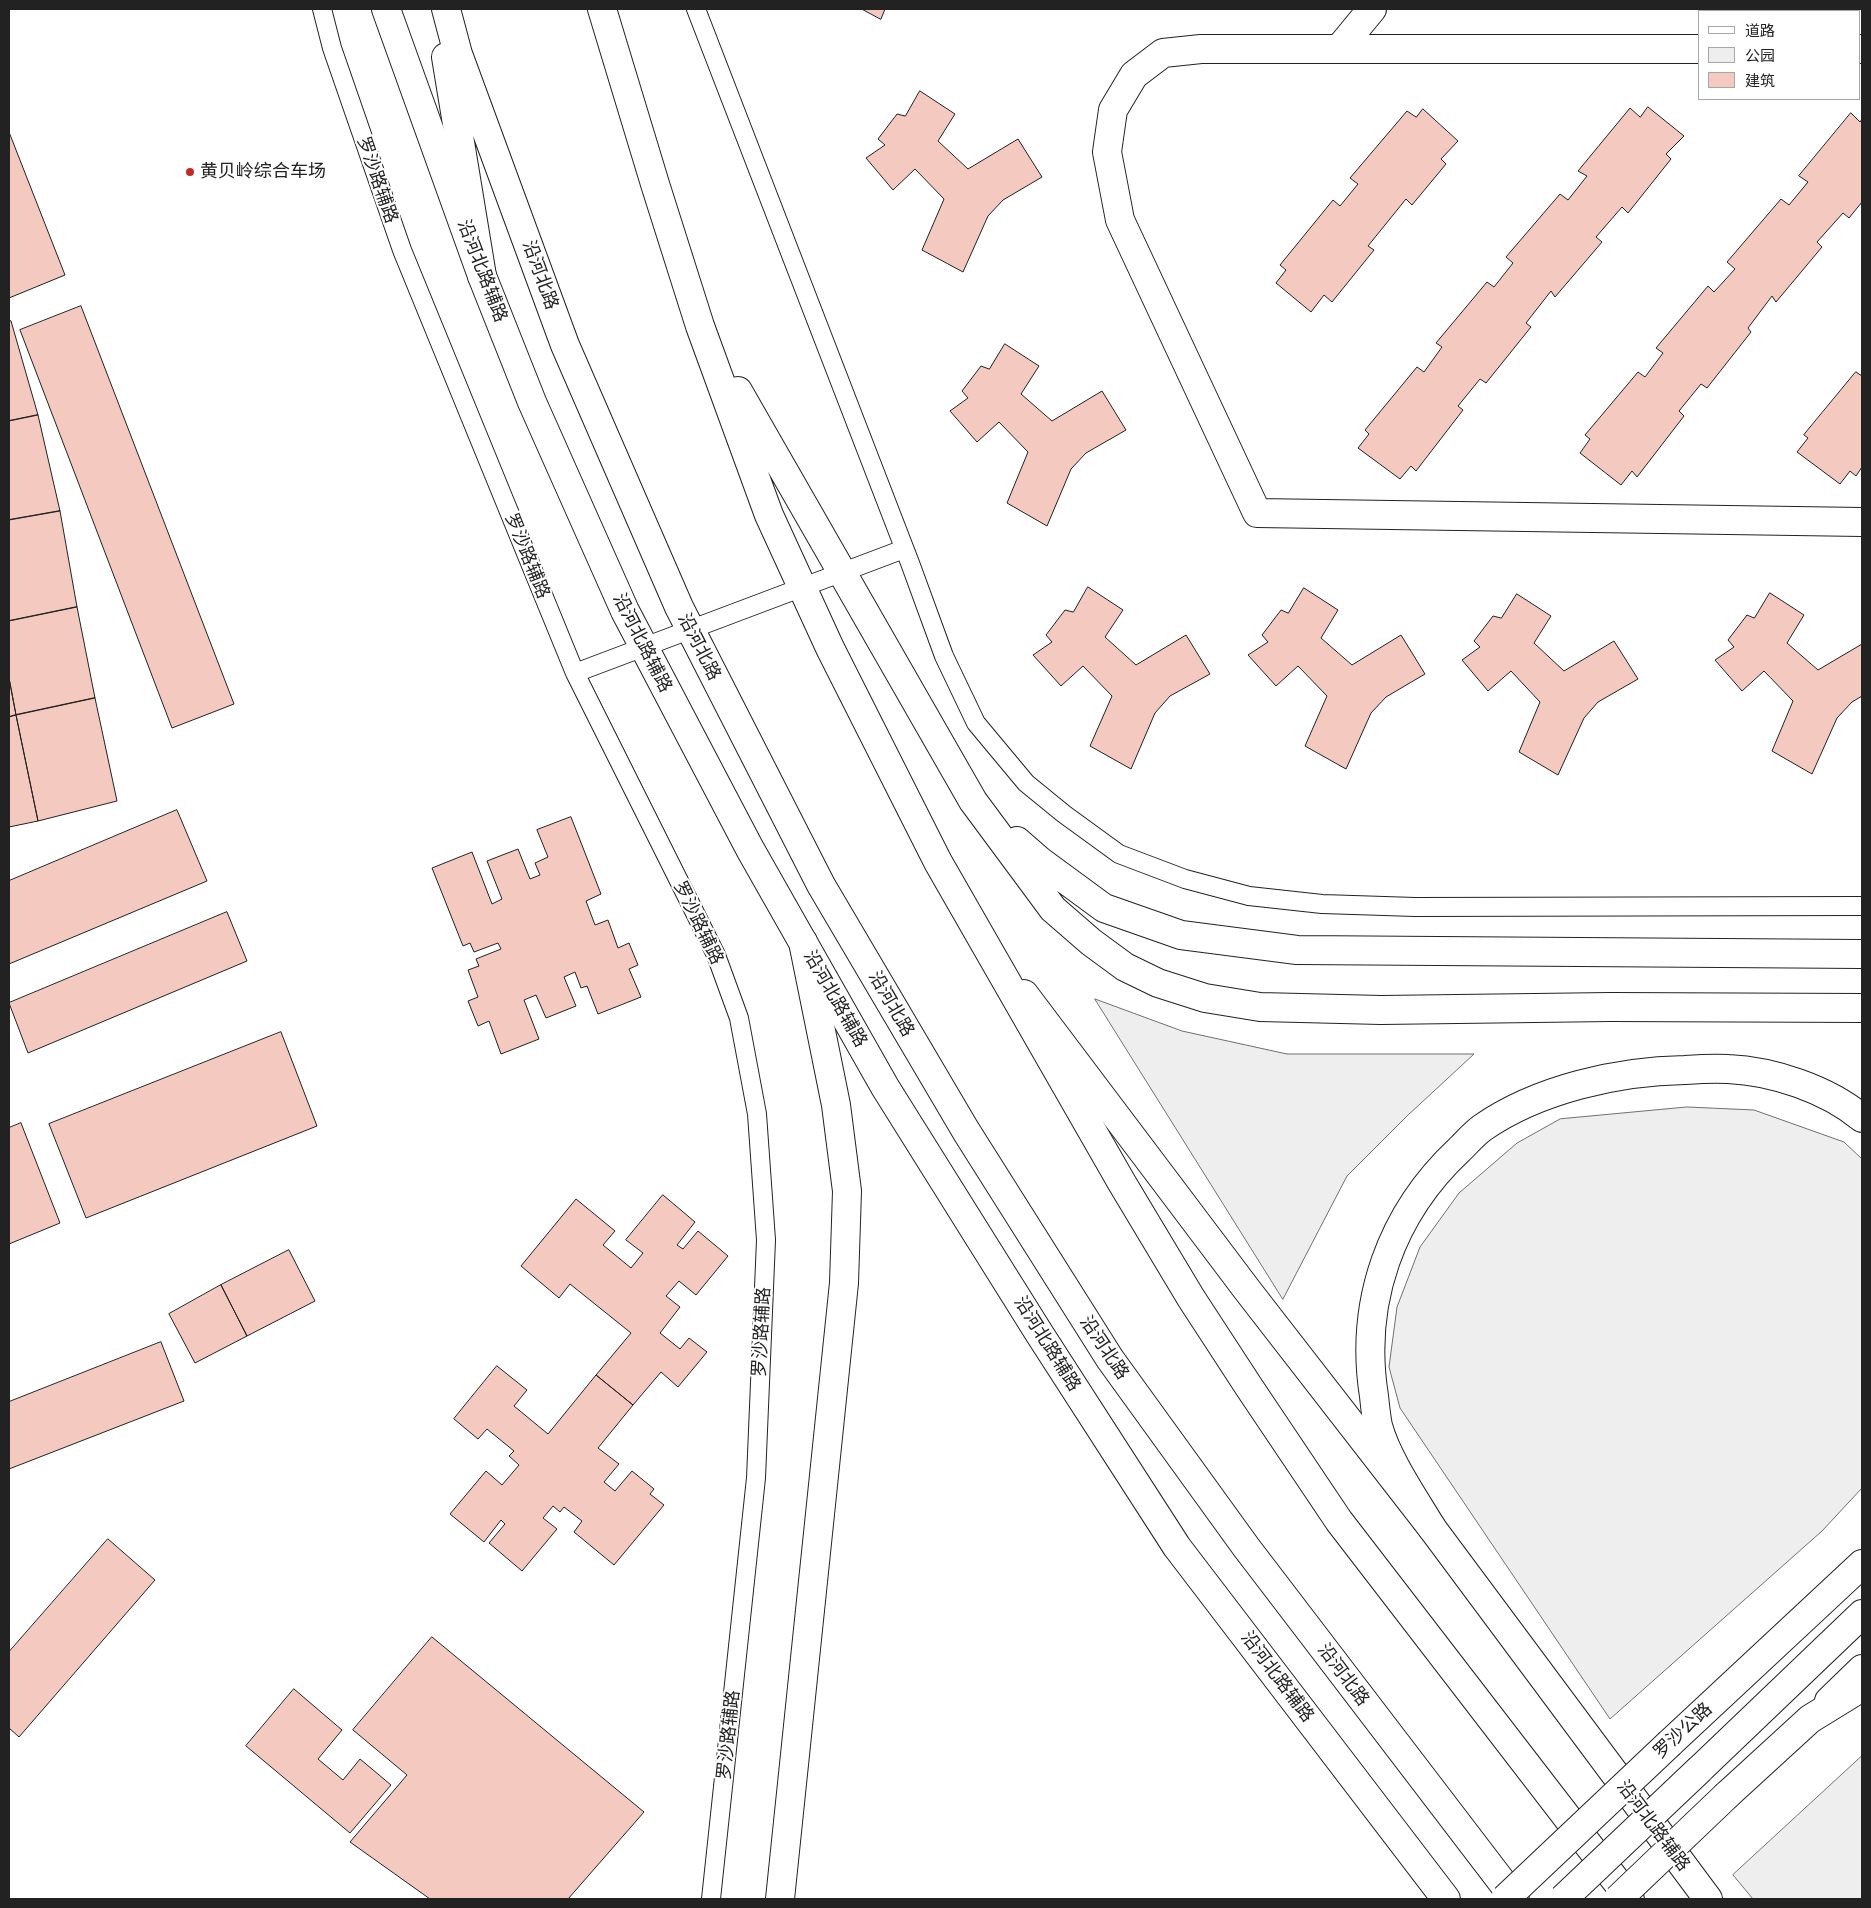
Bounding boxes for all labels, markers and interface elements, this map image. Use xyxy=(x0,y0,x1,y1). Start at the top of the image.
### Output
legend xyxy=(1698,10,1861,100)
text: 道路 xyxy=(1745,21,1775,40)
text: 公园 xyxy=(1745,46,1775,65)
text: 建筑 xyxy=(1745,71,1775,90)
street label: 罗沙路辅路 xyxy=(352,134,402,226)
place label: 黄贝岭综合车场 xyxy=(200,161,326,183)
marker: 黄贝岭综合车场 xyxy=(184,166,196,178)
street label: 沿河北路辅路 xyxy=(453,217,511,325)
street label: 沿河北路 xyxy=(518,237,562,313)
street label: 罗沙路辅路 xyxy=(500,510,554,602)
street label: 沿河北路辅路 xyxy=(608,590,676,696)
street label: 沿河北路 xyxy=(673,610,725,684)
street label: 罗沙路辅路 xyxy=(669,878,727,968)
street label: 沿河北路辅路 xyxy=(799,947,871,1051)
street label: 沿河北路 xyxy=(864,967,918,1041)
street label: 罗沙路辅路 xyxy=(749,1286,775,1378)
street label: 沿河北路辅路 xyxy=(1009,1292,1085,1396)
street label: 沿河北路 xyxy=(1075,1312,1133,1384)
street label: 沿河北路辅路 xyxy=(1236,1627,1318,1727)
street label: 沿河北路 xyxy=(1313,1640,1373,1710)
street label: 罗沙路辅路 xyxy=(714,1689,744,1781)
street label: 罗沙公路 xyxy=(1649,1699,1717,1763)
street label: 沿河北路辅路 xyxy=(1612,1776,1694,1876)

